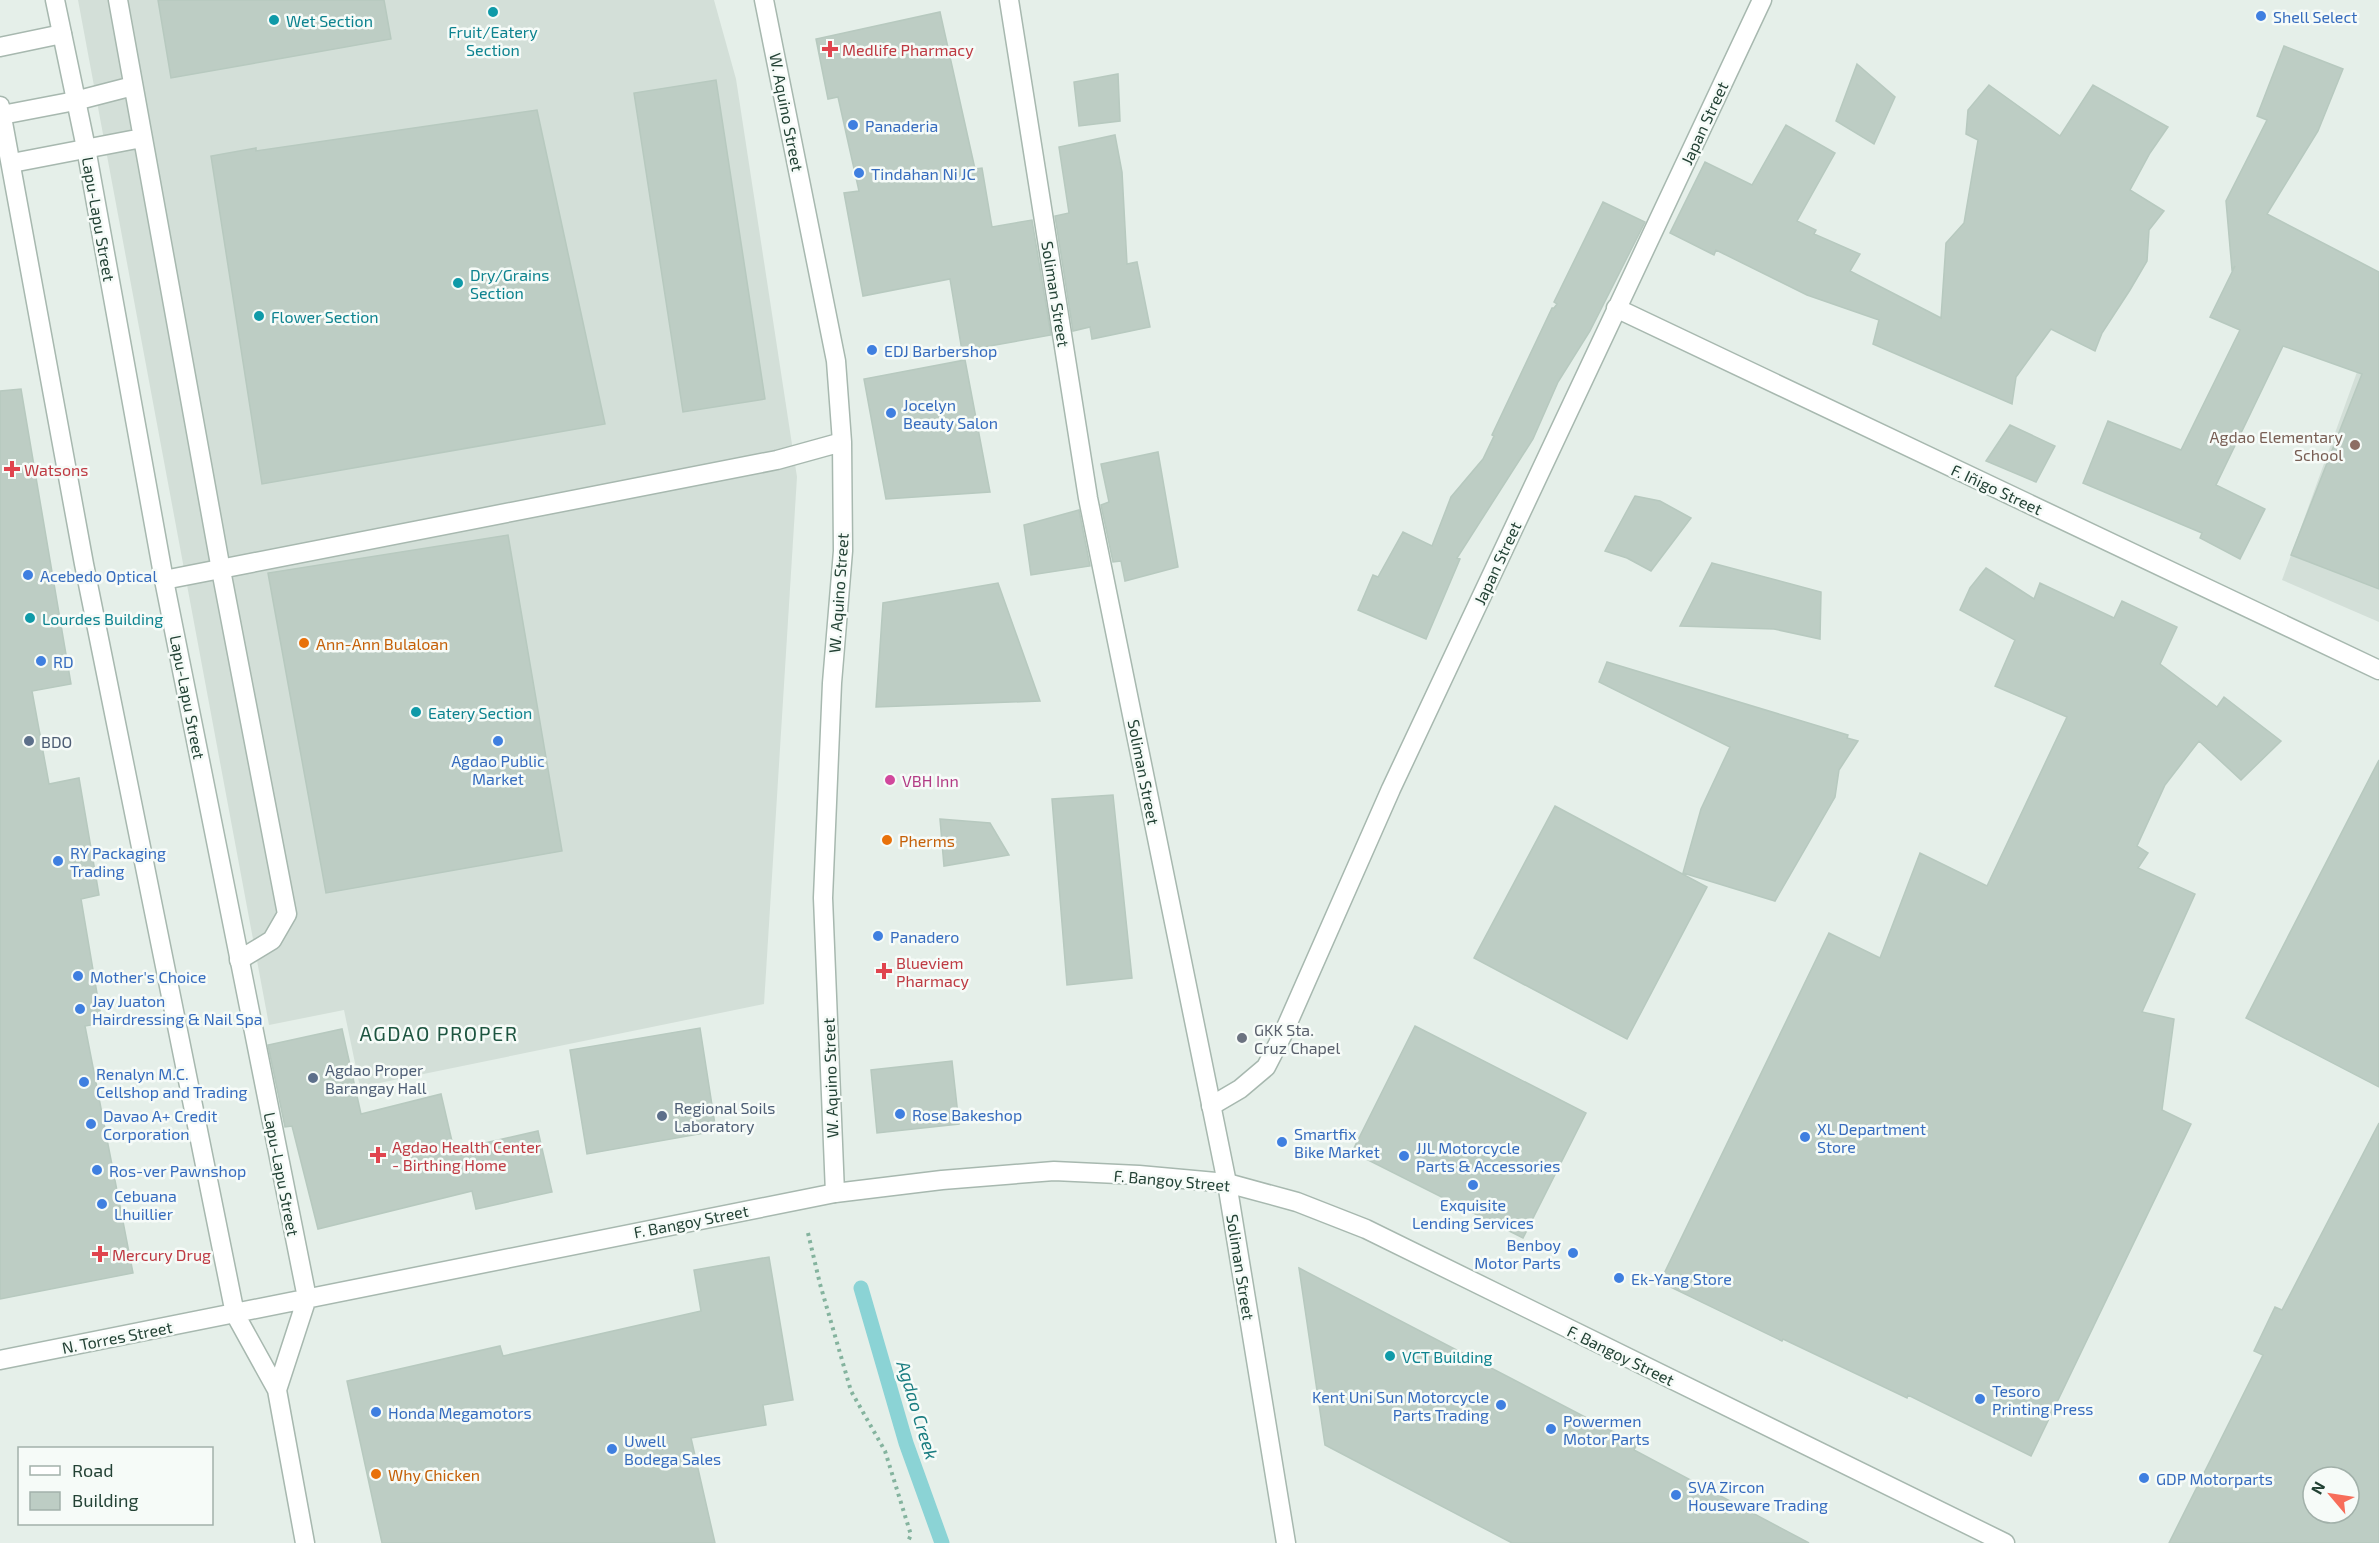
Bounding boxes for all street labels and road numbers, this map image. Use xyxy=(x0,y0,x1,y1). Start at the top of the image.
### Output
street label: W. Aquino Street xyxy=(766,51,808,173)
street label: Japan Street xyxy=(1676,78,1732,168)
street label: Lapu-Lapu Street xyxy=(79,155,119,283)
street label: Soliman Street xyxy=(1038,240,1074,348)
street label: F. Iñigo Street xyxy=(1949,460,2045,518)
street label: Japan Street xyxy=(1469,518,1525,608)
street label: W. Aquino Street xyxy=(824,532,852,654)
street label: Lapu-Lapu Street xyxy=(167,633,209,761)
street label: Soliman Street xyxy=(1124,718,1164,826)
street label: W. Aquino Street xyxy=(818,1018,842,1138)
street label: Lapu-Lapu Street xyxy=(261,1110,303,1238)
street label: F. Bangoy Street xyxy=(1113,1165,1231,1195)
street label: F. Bangoy Street xyxy=(632,1201,750,1241)
street label: Soliman Street xyxy=(1223,1213,1259,1321)
street label: N. Torres Street xyxy=(60,1317,174,1357)
street label: F. Bangoy Street xyxy=(1564,1321,1678,1389)

